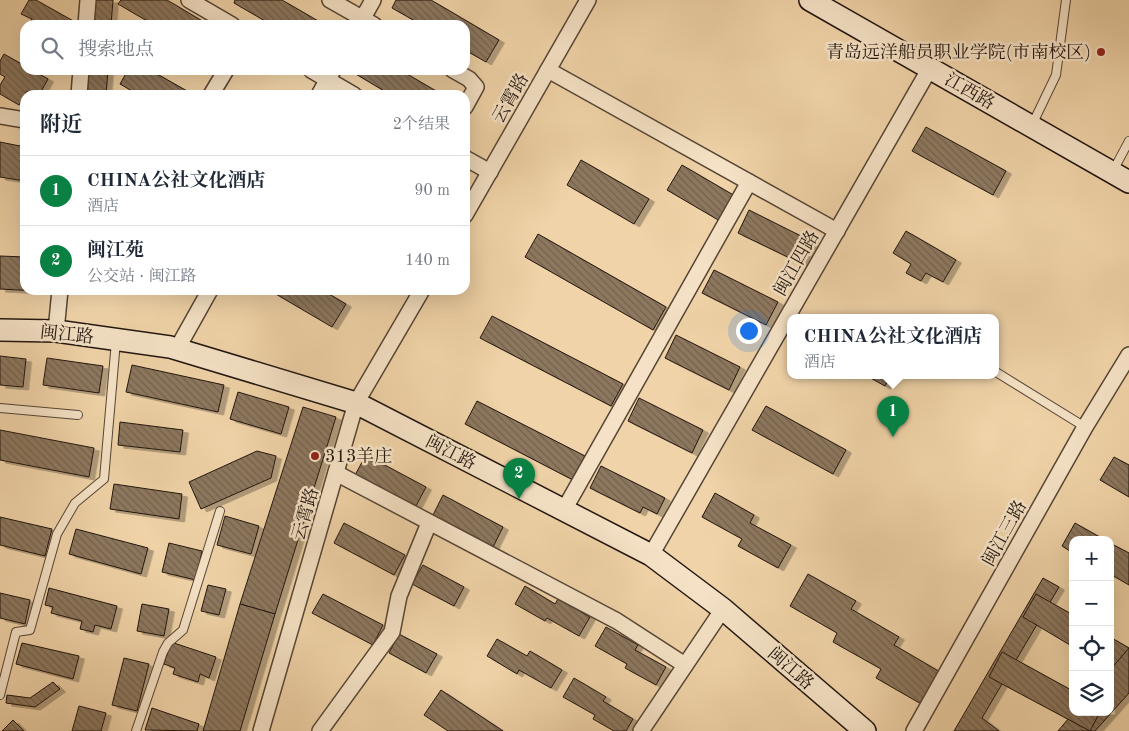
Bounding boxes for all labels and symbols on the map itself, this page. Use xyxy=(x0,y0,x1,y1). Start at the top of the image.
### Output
place label: 青岛远洋船员职业学院(市南校区) xyxy=(826,42,1091,62)
marker: 青岛远洋船员职业学院(市南校区) xyxy=(1095,46,1107,58)
street label: 江西路 xyxy=(942,69,998,113)
street label: 云霄路 xyxy=(488,70,532,126)
street label: 闽江四路 xyxy=(769,227,823,299)
your location xyxy=(736,318,762,344)
street label: 闽江路 xyxy=(39,321,95,347)
pin: 1 xyxy=(877,396,909,437)
street label: 闽江路 xyxy=(422,431,480,473)
place label: 313羊庄 xyxy=(325,446,392,466)
marker: 313羊庄 xyxy=(309,450,321,462)
pin: 2 xyxy=(503,458,535,499)
street label: 云霄路 xyxy=(288,485,322,543)
street label: 闽江三路 xyxy=(978,497,1030,569)
street label: 闽江路 xyxy=(764,643,818,693)

